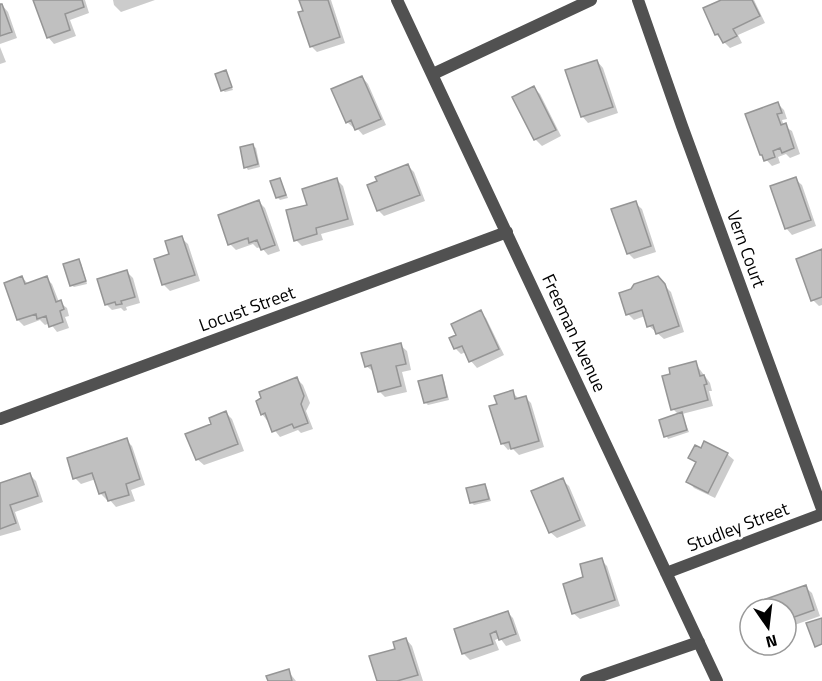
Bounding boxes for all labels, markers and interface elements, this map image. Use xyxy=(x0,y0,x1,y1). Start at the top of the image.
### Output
street label: Vern Court xyxy=(720,207,773,292)
street label: Freeman Avenue xyxy=(535,269,614,396)
street label: Locust Street xyxy=(195,278,299,338)
street label: Studley Street xyxy=(683,494,793,558)
north arrow xyxy=(738,597,798,657)
text: N xyxy=(763,629,780,655)

